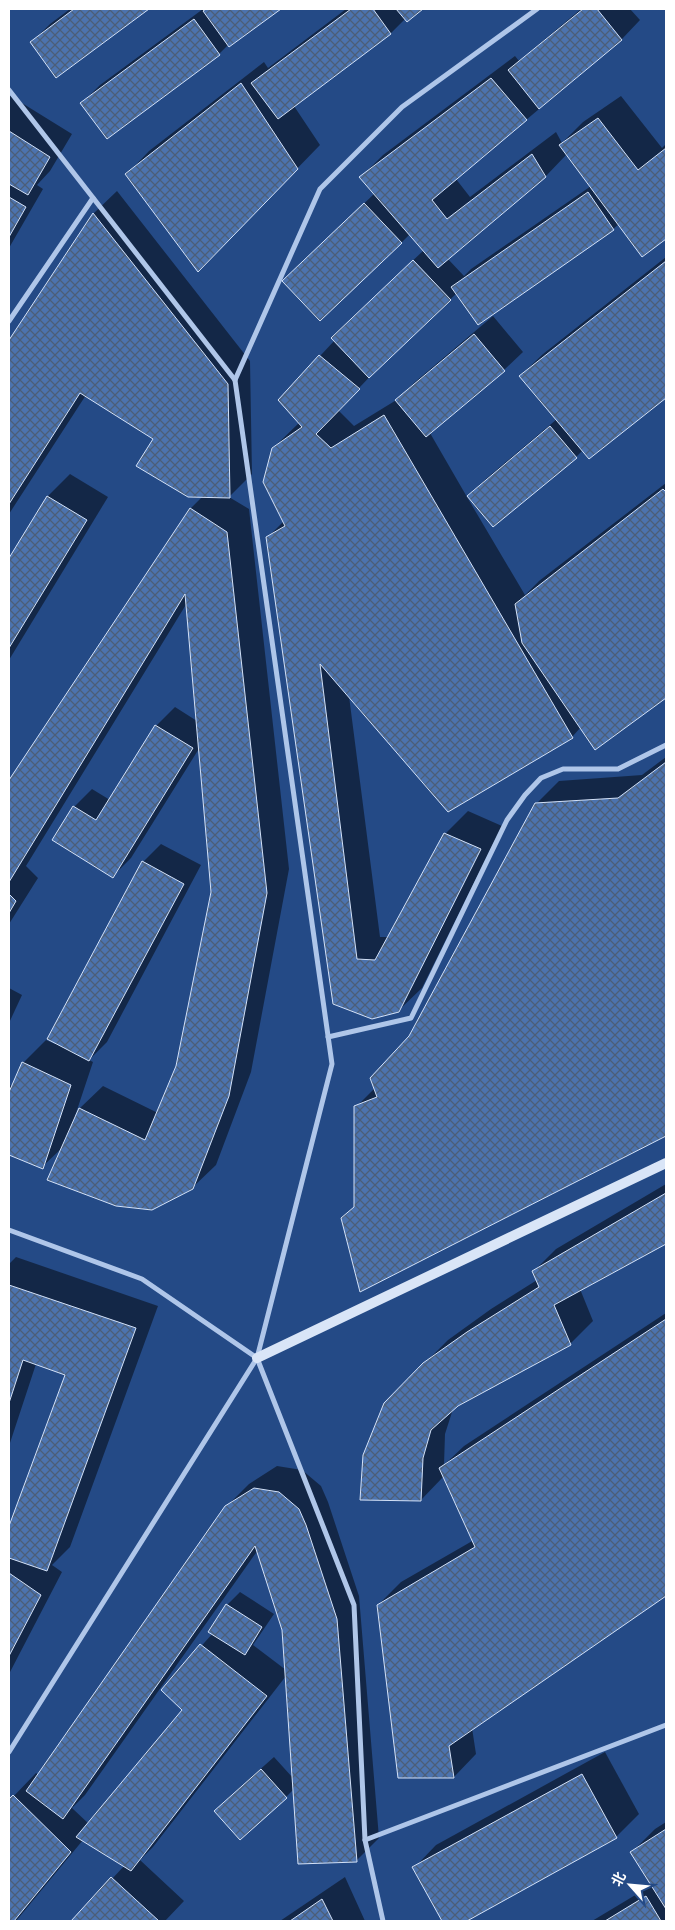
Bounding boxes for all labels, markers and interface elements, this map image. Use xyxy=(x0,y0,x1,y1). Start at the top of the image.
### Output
north arrow xyxy=(605,1860,655,1910)
text: 北 xyxy=(608,1869,630,1889)

